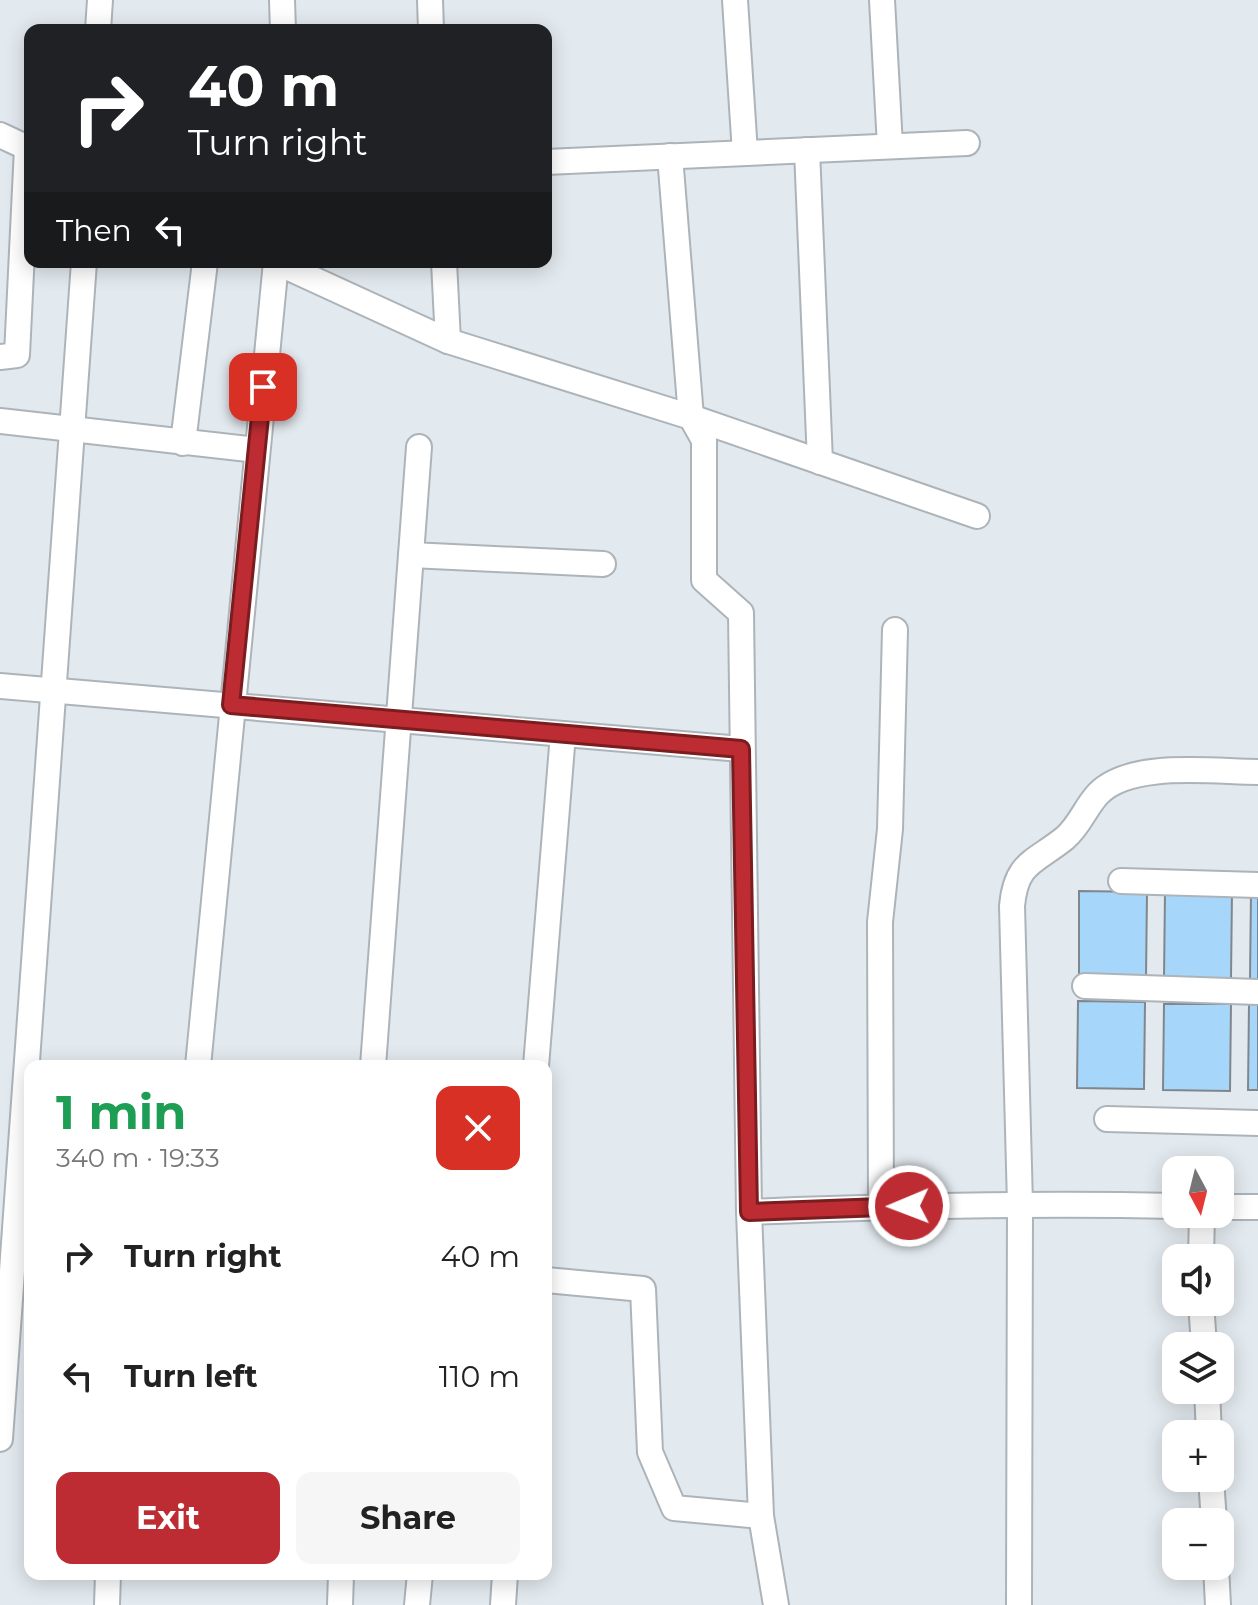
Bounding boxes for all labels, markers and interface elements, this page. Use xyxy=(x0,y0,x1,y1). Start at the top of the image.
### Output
text: 40 m xyxy=(188,52,339,120)
icon: right xyxy=(56,56,160,160)
text: Turn right xyxy=(188,120,368,164)
icon: left xyxy=(148,208,192,252)
text: Then xyxy=(56,212,132,249)
pin xyxy=(229,353,297,421)
icon: arrive xyxy=(241,365,285,409)
text: 1 min xyxy=(56,1083,186,1141)
button: close xyxy=(436,1086,520,1170)
text: 340 m · 19:33 xyxy=(56,1142,220,1174)
north arrow xyxy=(1162,1156,1234,1228)
map controls xyxy=(1162,1156,1234,1580)
position arrow xyxy=(867,1164,951,1248)
icon: right xyxy=(56,1234,100,1278)
text: Turn right xyxy=(124,1238,281,1275)
text: 40 m xyxy=(441,1238,520,1275)
button: sound xyxy=(1162,1244,1234,1316)
button: layers xyxy=(1162,1332,1234,1404)
icon: left xyxy=(56,1354,100,1398)
text: Turn left xyxy=(124,1358,257,1395)
text: 110 m xyxy=(439,1358,520,1395)
button: + xyxy=(1162,1420,1234,1492)
button: Exit xyxy=(56,1472,280,1564)
button: Share xyxy=(296,1472,520,1564)
button: − xyxy=(1162,1508,1234,1580)

